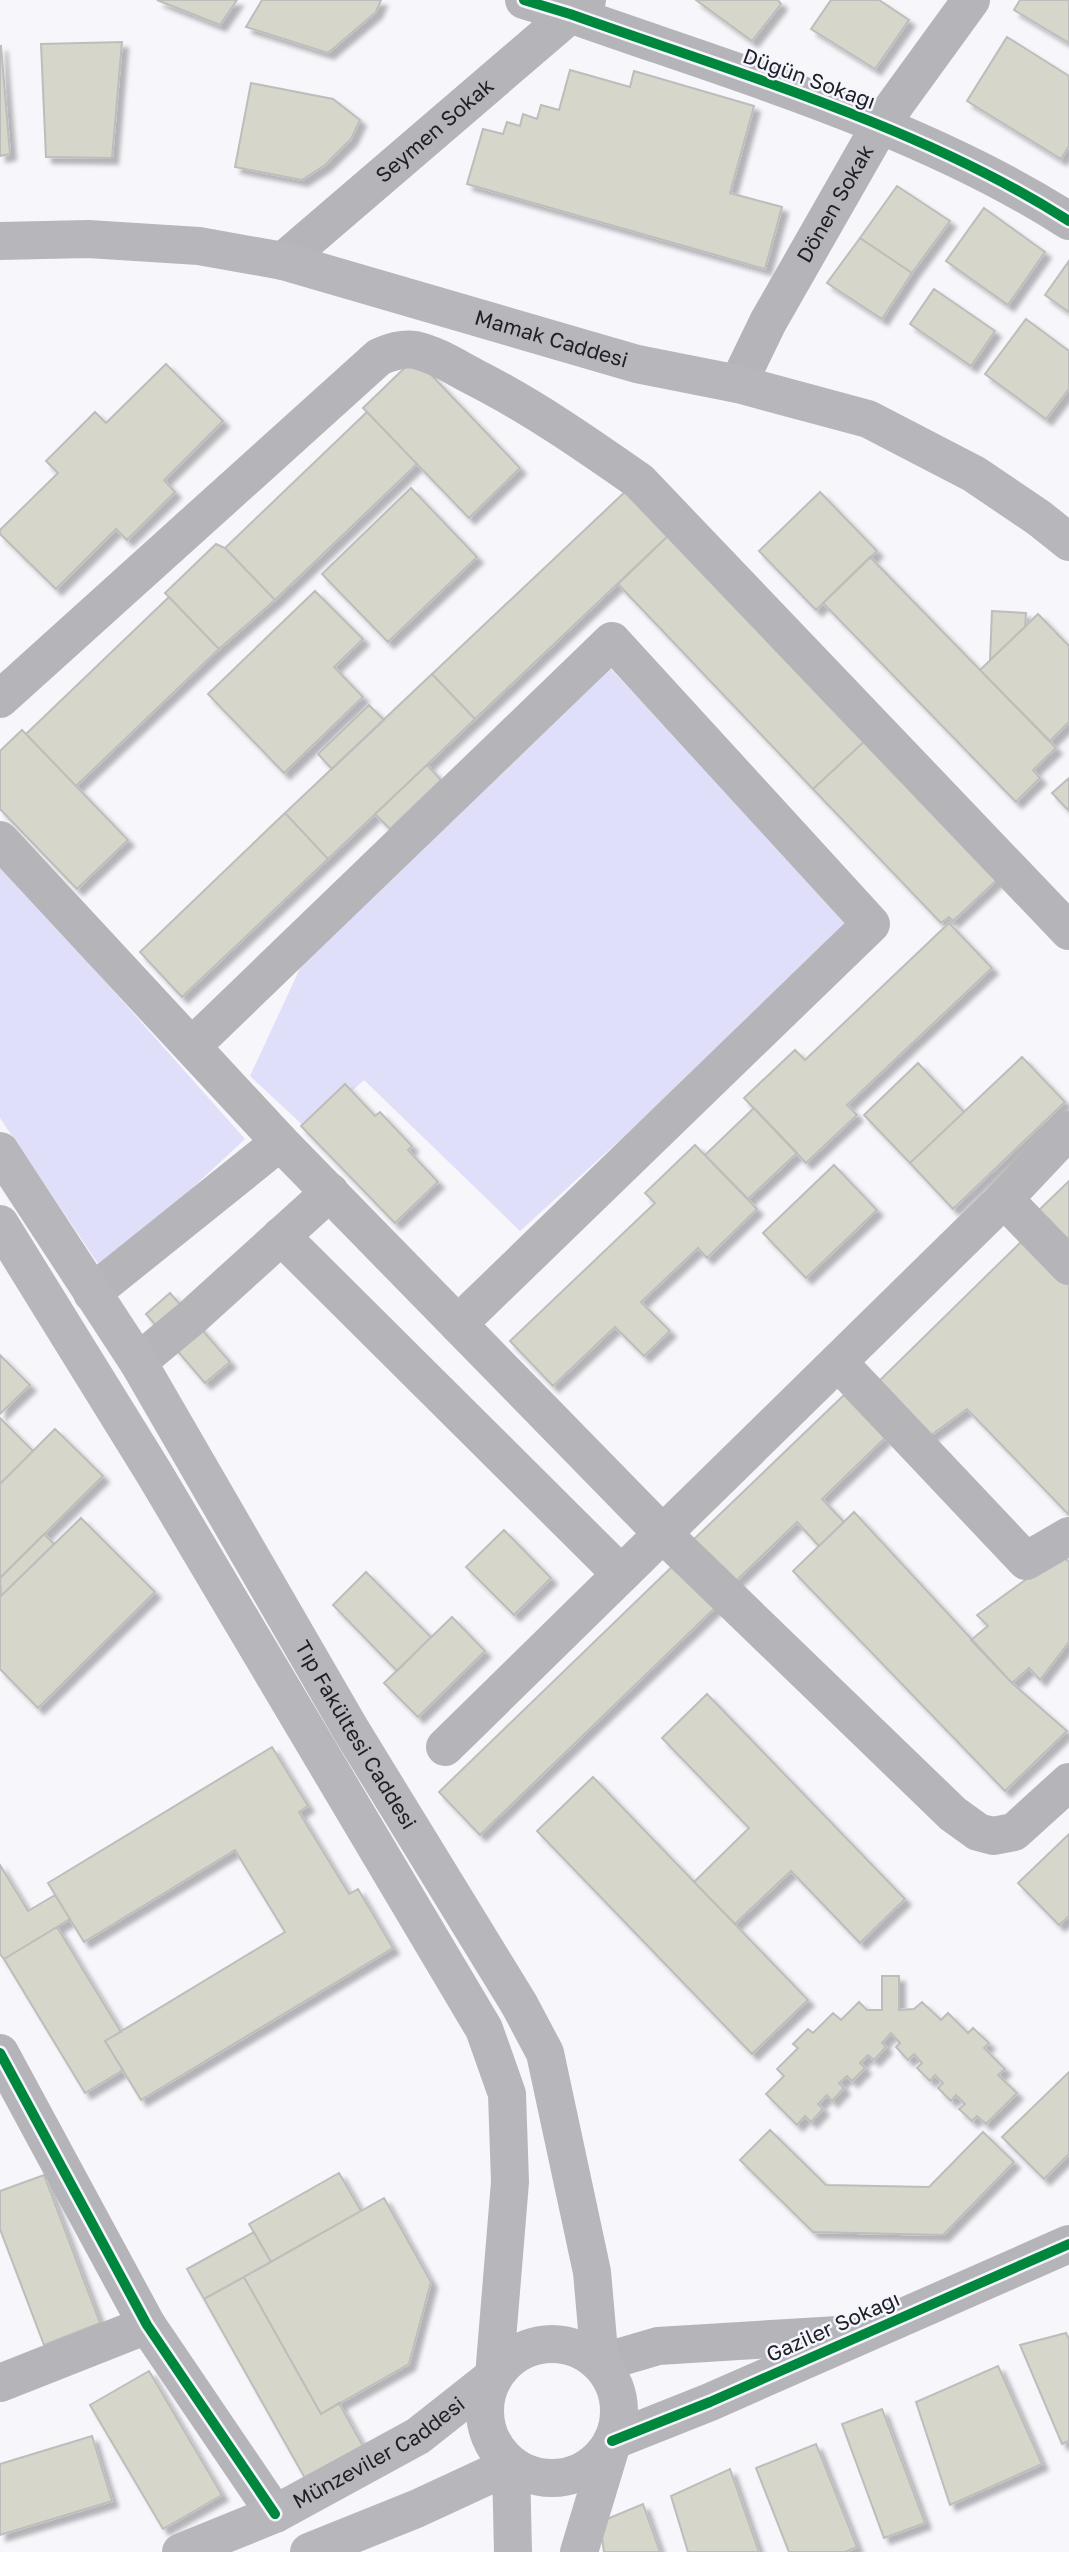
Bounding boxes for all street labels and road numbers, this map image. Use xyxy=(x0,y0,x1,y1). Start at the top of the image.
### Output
street label: Düğün Sokağı xyxy=(739,42,879,114)
street label: Seymen Sokak xyxy=(370,72,499,188)
street label: Dönen Sokak xyxy=(791,139,879,267)
street label: Mamak Caddesi xyxy=(472,303,631,373)
street label: Tıp Fakültesi Caddesi xyxy=(290,1636,423,1834)
street label: Gaziler Sokağı xyxy=(762,2285,903,2367)
street label: Münzeviler Caddesi xyxy=(288,2390,469,2514)

